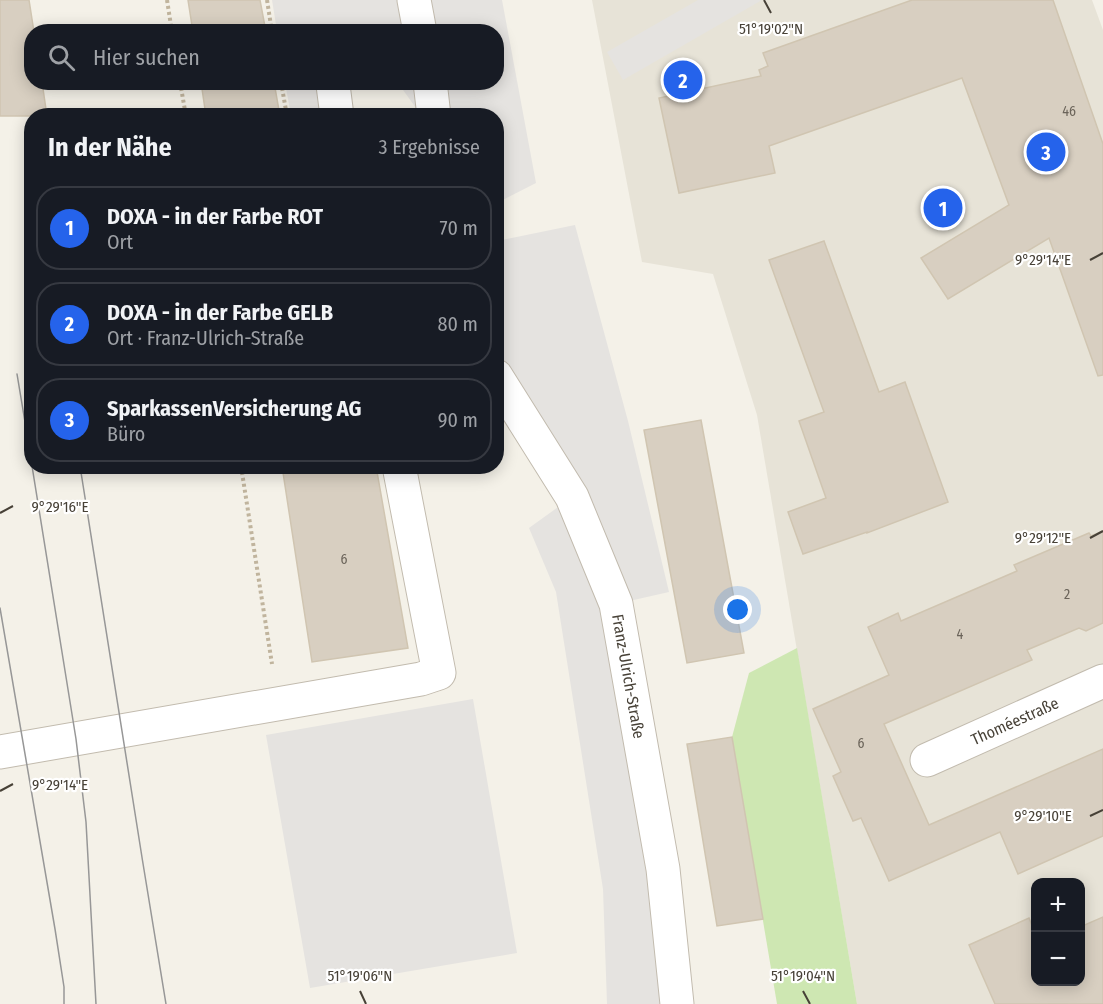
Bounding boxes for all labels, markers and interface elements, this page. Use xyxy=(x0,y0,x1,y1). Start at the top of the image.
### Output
text: 51°19'02"N xyxy=(739,20,803,38)
search box xyxy=(24,24,504,90)
icon: search xyxy=(45,41,78,74)
text: Hier suchen xyxy=(93,44,200,71)
pin: 2 xyxy=(664,58,702,103)
house number: 46 xyxy=(1062,103,1076,120)
pin: 3 xyxy=(1026,130,1066,174)
text: In der Nähe xyxy=(48,132,172,163)
text: 3 Ergebnisse xyxy=(378,135,480,159)
pin: 1 xyxy=(924,186,962,230)
text: DOXA - in der Farbe ROT xyxy=(107,203,323,230)
text: 1 xyxy=(65,216,74,240)
text: 70 m xyxy=(440,216,478,240)
text: Ort xyxy=(107,230,133,254)
text: 9°29'14"E xyxy=(1015,251,1071,269)
text: DOXA - in der Farbe GELB xyxy=(107,299,333,326)
text: 2 xyxy=(65,312,74,336)
text: 80 m xyxy=(438,312,478,336)
text: Ort · Franz-Ulrich-Straße xyxy=(107,326,304,350)
text: SparkassenVersicherung AG xyxy=(107,395,361,422)
text: 3 xyxy=(65,408,74,432)
text: 90 m xyxy=(438,408,478,432)
text: Büro xyxy=(107,422,145,446)
text: 9°29'16"E xyxy=(32,498,88,516)
text: 9°29'12"E xyxy=(1015,529,1071,547)
house number: 6 xyxy=(341,551,348,568)
house number: 2 xyxy=(1064,586,1070,603)
your location xyxy=(723,595,752,624)
street label: Franz-Ulrich-Straße xyxy=(608,613,649,740)
house number: 4 xyxy=(957,626,964,643)
street label: Thoméestraße xyxy=(968,693,1062,749)
house number: 6 xyxy=(858,735,865,752)
text: 9°29'14"E xyxy=(32,776,88,794)
text: 9°29'10"E xyxy=(1014,807,1072,825)
map controls xyxy=(1031,878,1085,986)
button: + xyxy=(1031,878,1085,932)
button: − xyxy=(1031,932,1085,986)
text: 51°19'06"N xyxy=(328,967,392,985)
text: 51°19'04"N xyxy=(771,967,835,985)

